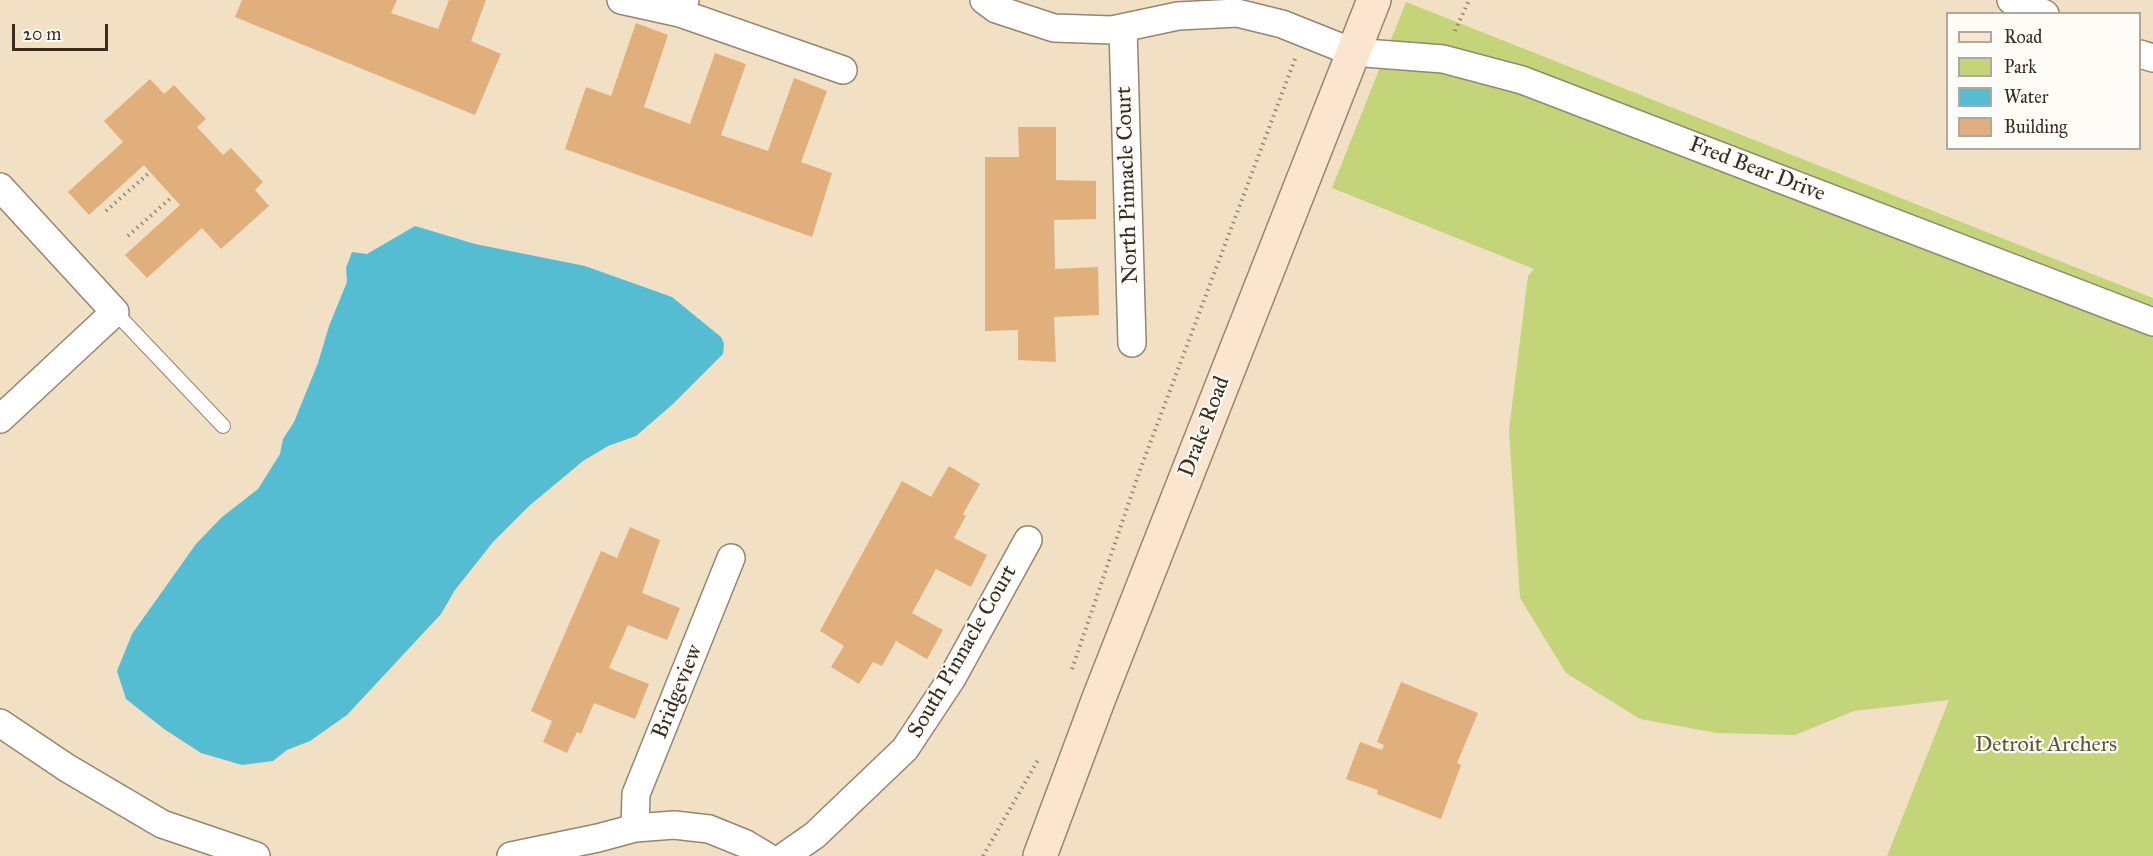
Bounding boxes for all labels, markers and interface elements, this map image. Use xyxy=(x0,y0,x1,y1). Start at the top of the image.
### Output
scale bar xyxy=(15,12,111,50)
legend xyxy=(1946,12,2141,150)
text: 20 m xyxy=(23,23,61,45)
text: Road xyxy=(2004,26,2042,48)
text: Park xyxy=(2004,56,2037,78)
street label: North Pinnacle Court xyxy=(1111,86,1145,284)
text: Water xyxy=(2004,86,2048,108)
text: Building xyxy=(2004,116,2067,138)
street label: Fred Bear Drive xyxy=(1685,132,1829,208)
street label: Drake Road xyxy=(1174,373,1236,481)
street label: South Pinnacle Court xyxy=(903,561,1023,743)
street label: Bridgeview xyxy=(647,641,709,743)
park label: Detroit Archers xyxy=(1975,733,2117,759)

